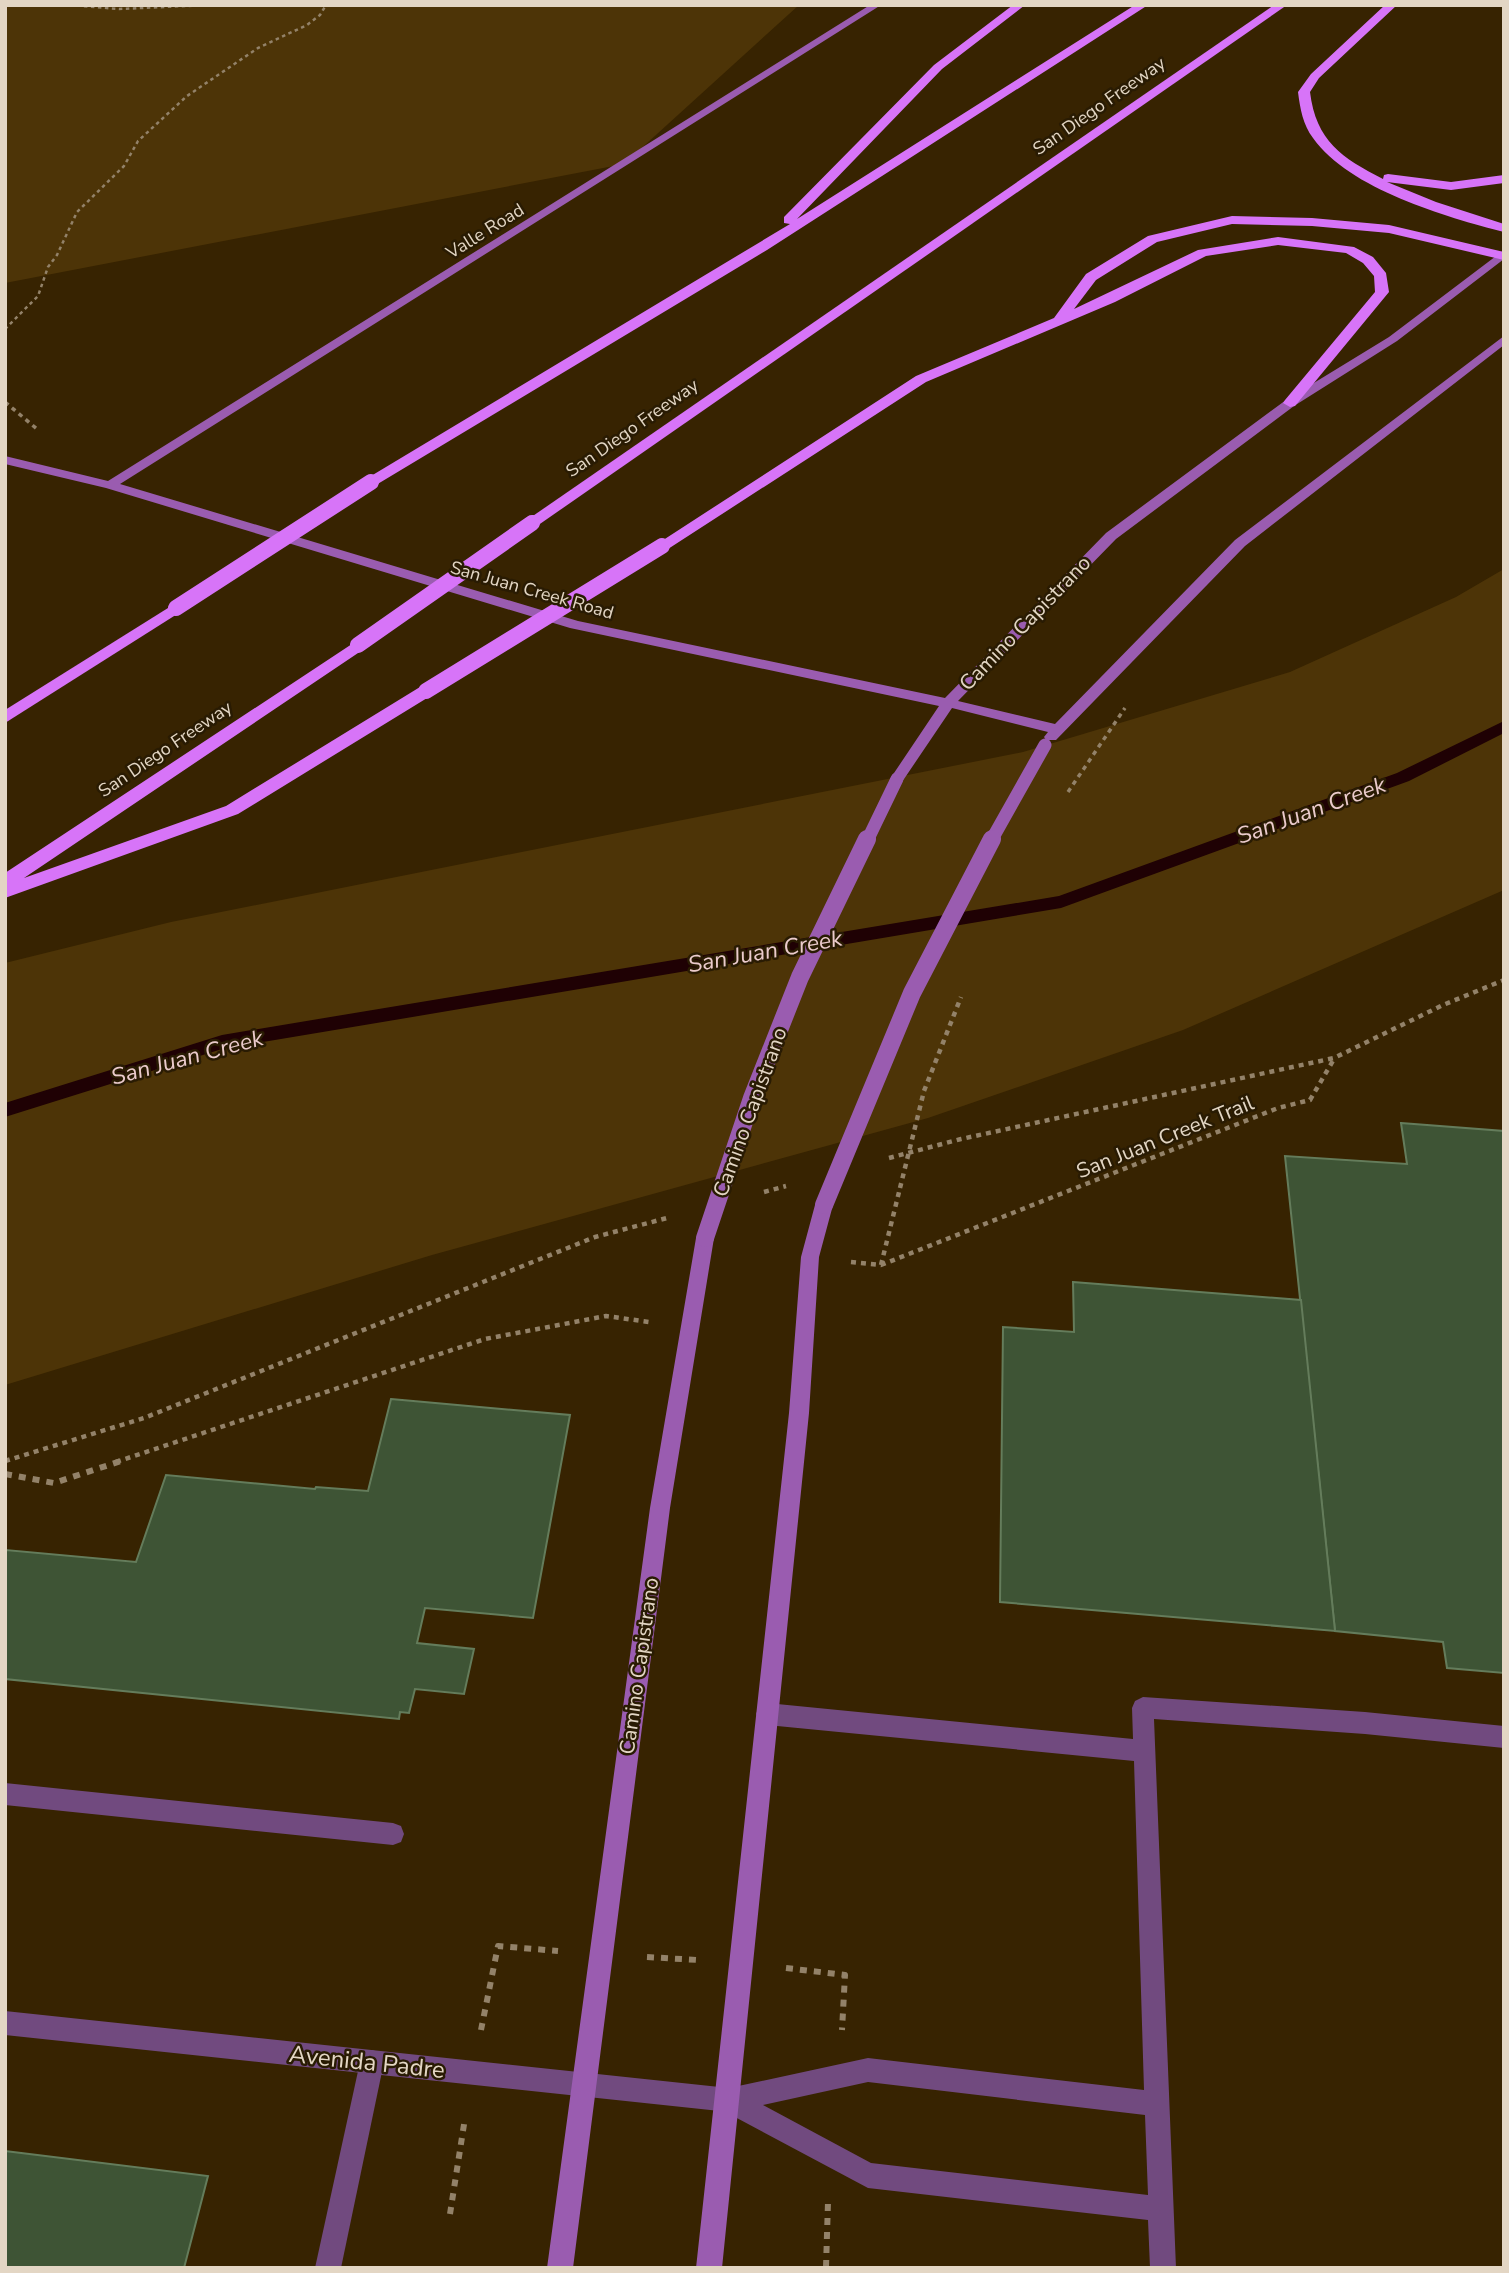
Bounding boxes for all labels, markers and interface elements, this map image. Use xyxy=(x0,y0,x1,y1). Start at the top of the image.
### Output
street label: San Diego Freeway xyxy=(1028,51,1171,161)
street label: Valle Road xyxy=(441,198,528,265)
street label: San Diego Freeway xyxy=(561,373,704,483)
street label: Camino Capistrano xyxy=(953,549,1097,697)
street label: San Juan Creek Road xyxy=(448,555,616,625)
street label: San Diego Freeway xyxy=(93,695,237,803)
water label: San Juan Creek xyxy=(1232,769,1390,852)
water label: San Juan Creek xyxy=(685,923,845,980)
water label: San Juan Creek xyxy=(108,1022,267,1093)
street label: Camino Capistrano xyxy=(706,1023,794,1201)
street label: San Juan Creek Trail xyxy=(1072,1088,1259,1185)
street label: Camino Capistrano xyxy=(613,1576,665,1756)
street label: Avenida Padre xyxy=(288,2038,446,2086)

